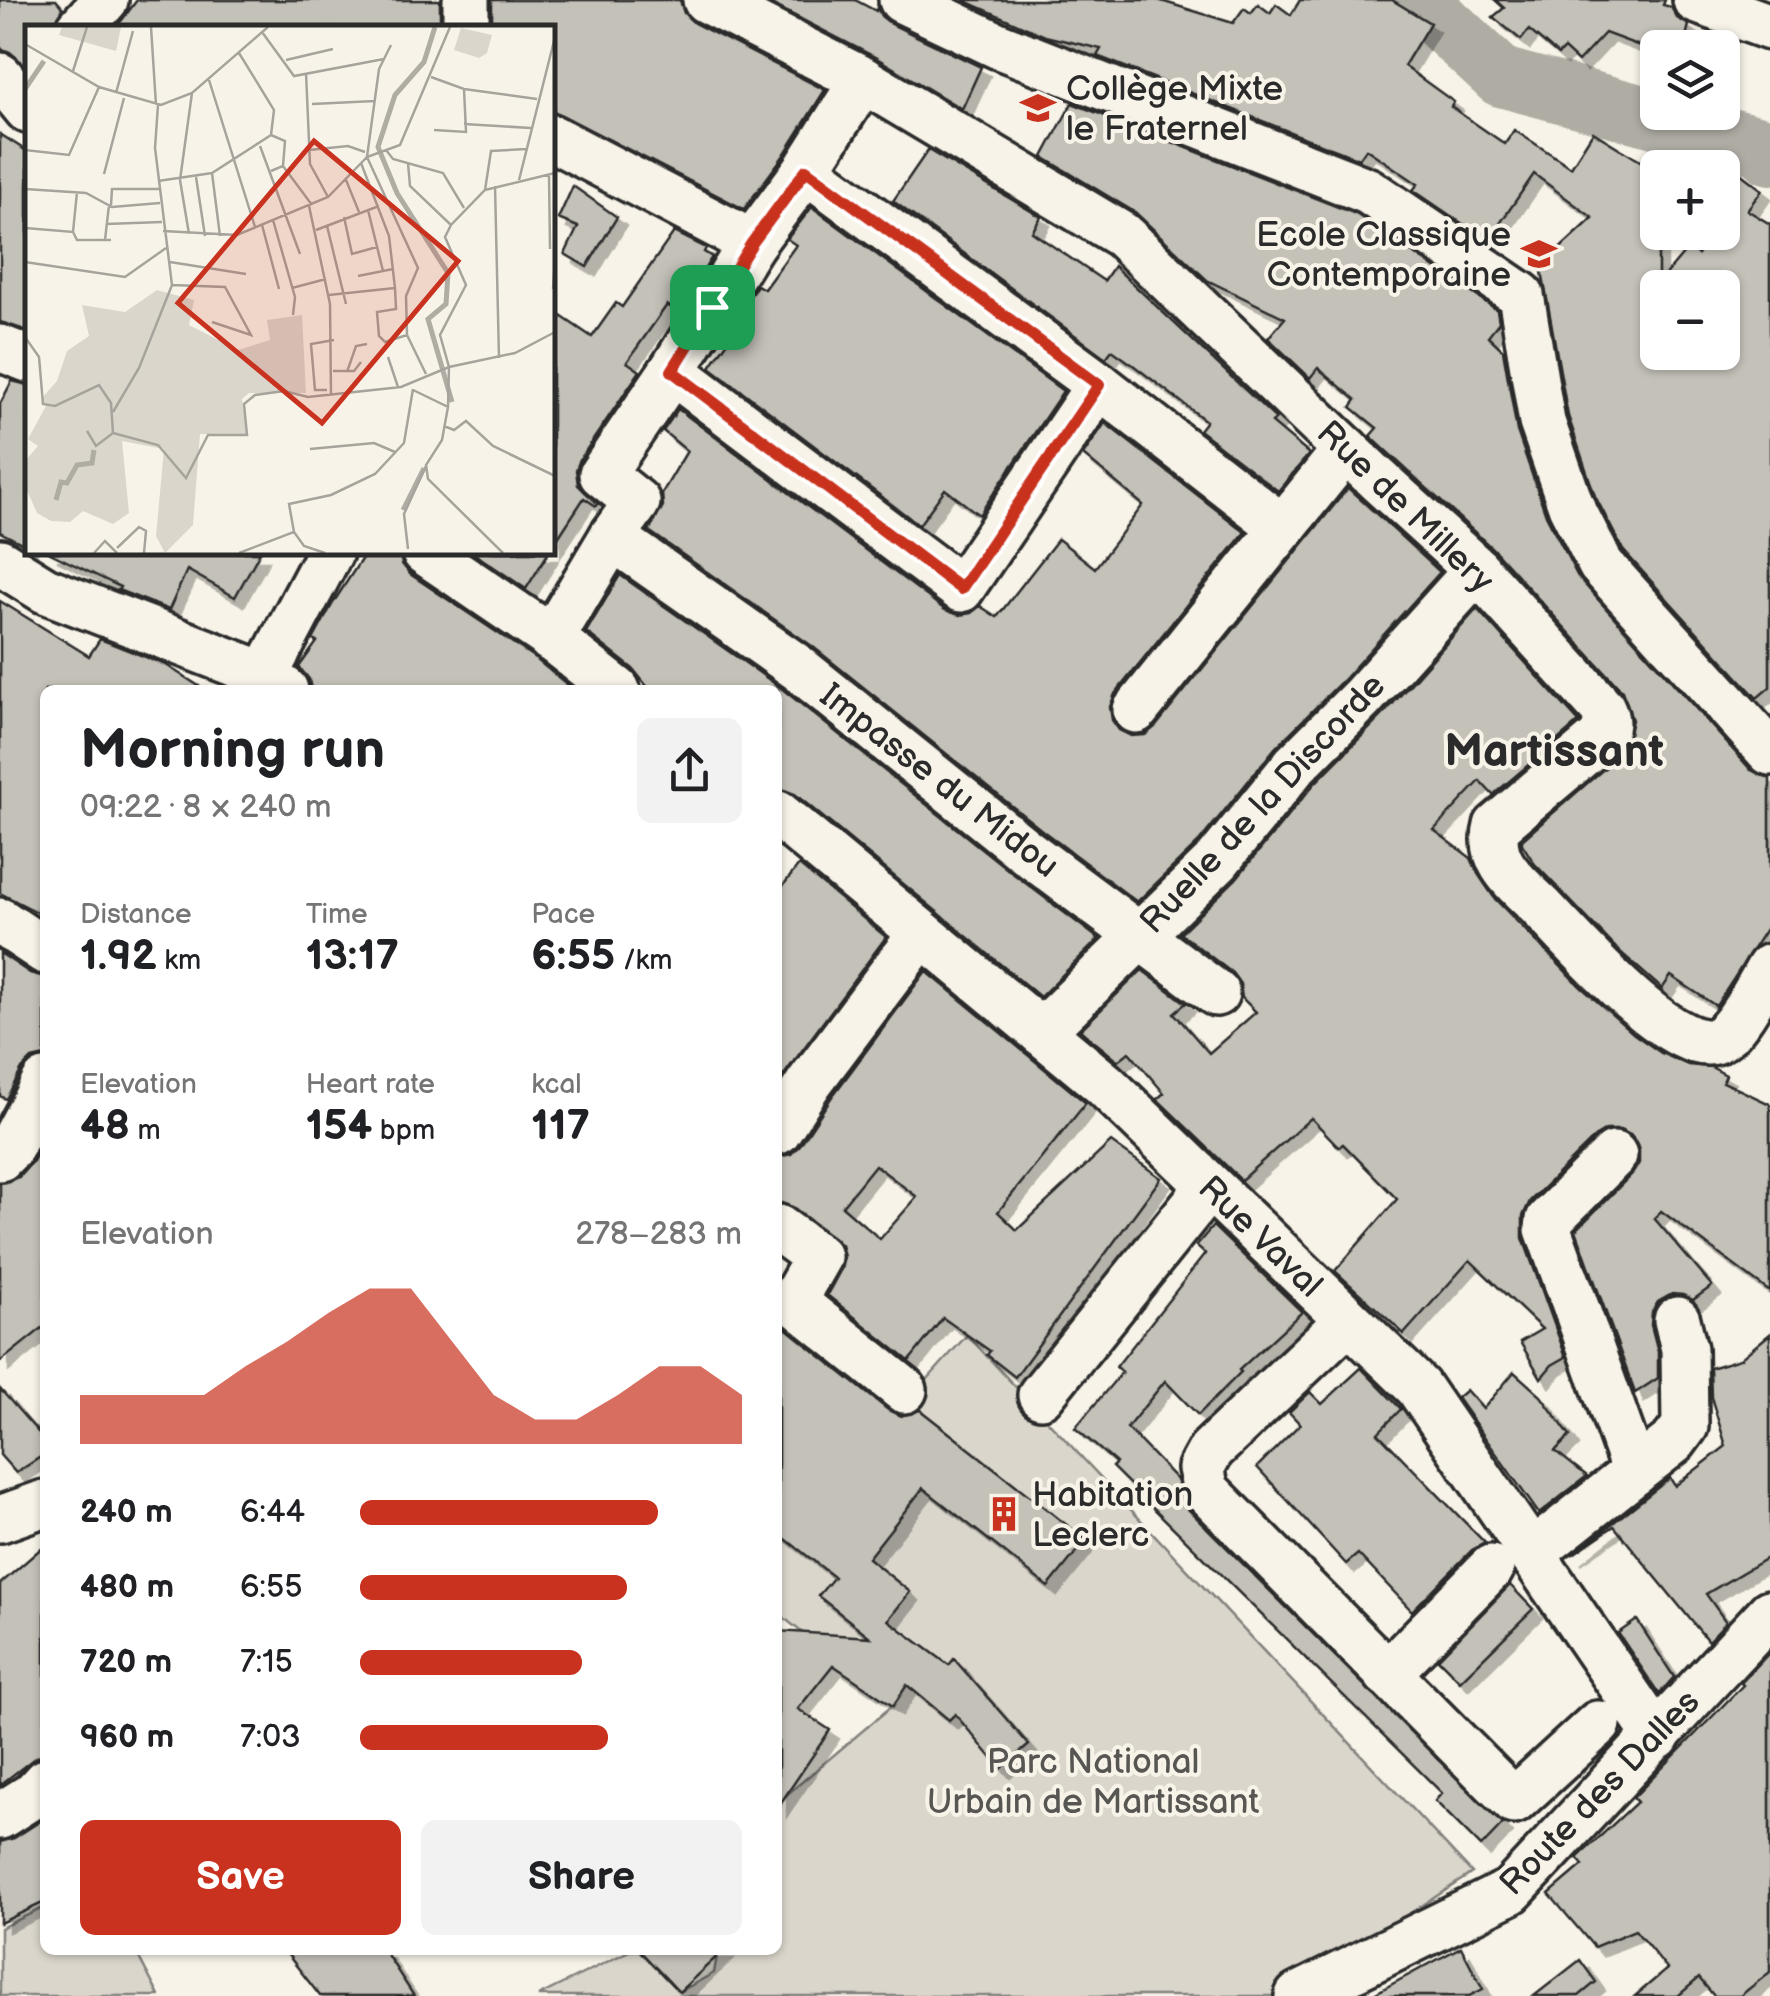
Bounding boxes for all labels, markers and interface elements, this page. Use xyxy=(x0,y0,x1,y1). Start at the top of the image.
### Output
inset map xyxy=(25,25,555,555)
map controls xyxy=(1640,30,1740,370)
button: layers xyxy=(1640,30,1740,130)
place label: Collège Mixte le Fraternel xyxy=(1066,68,1283,151)
school or university icon: Collège Mixte le Fraternel xyxy=(1019,89,1057,127)
button: + xyxy=(1640,150,1740,250)
place label: Ecole Classique Contemporaine xyxy=(1256,214,1511,297)
school or university icon: Ecole Classique Contemporaine xyxy=(1520,235,1558,273)
pin xyxy=(670,265,755,350)
button: − xyxy=(1640,270,1740,370)
icon: arrive xyxy=(685,280,740,335)
street label: Rue de Millery xyxy=(1307,412,1503,602)
street label: Ruelle de la Discorde xyxy=(1131,665,1395,943)
street label: Impasse du Midou xyxy=(811,675,1067,888)
text: Morning run xyxy=(80,717,385,784)
button: share xyxy=(637,718,742,823)
district label: Martissant xyxy=(1444,725,1664,780)
text: 09:22 · 8 × 240 m xyxy=(80,788,331,827)
text: Distance xyxy=(80,898,192,931)
text: Time xyxy=(306,898,368,931)
text: Pace xyxy=(531,898,595,931)
text: 1.92 xyxy=(80,931,157,982)
text: 13:17 xyxy=(306,931,399,982)
text: 6:55 xyxy=(531,931,615,982)
text: km xyxy=(157,944,201,977)
text: /km xyxy=(615,944,672,977)
text: Elevation xyxy=(80,1068,197,1101)
text: Heart rate xyxy=(306,1068,435,1101)
text: kcal xyxy=(531,1068,582,1101)
text: 48 xyxy=(80,1101,130,1152)
text: 154 xyxy=(306,1101,372,1152)
text: 117 xyxy=(531,1101,590,1152)
text: m xyxy=(130,1114,161,1147)
text: bpm xyxy=(372,1114,435,1147)
street label: Rue Vaval xyxy=(1189,1167,1331,1307)
text: Elevation xyxy=(80,1215,213,1254)
text: 278–283 m xyxy=(575,1215,742,1254)
place label: Habitation Leclerc xyxy=(1032,1474,1193,1557)
text: 240 m xyxy=(80,1493,173,1532)
text: 6:44 xyxy=(240,1493,305,1532)
building icon: Habitation Leclerc xyxy=(985,1495,1023,1533)
text: 480 m xyxy=(80,1568,174,1607)
text: 6:55 xyxy=(240,1568,303,1607)
text: 720 m xyxy=(80,1643,172,1682)
text: 7:15 xyxy=(240,1643,293,1682)
street label: Route des Dalles xyxy=(1491,1681,1709,1905)
text: 960 m xyxy=(80,1718,174,1757)
text: 7:03 xyxy=(240,1718,301,1757)
park label: Parc National Urbain de Martissant xyxy=(927,1741,1259,1824)
button: Save xyxy=(80,1820,401,1935)
button: Share xyxy=(421,1820,742,1935)

